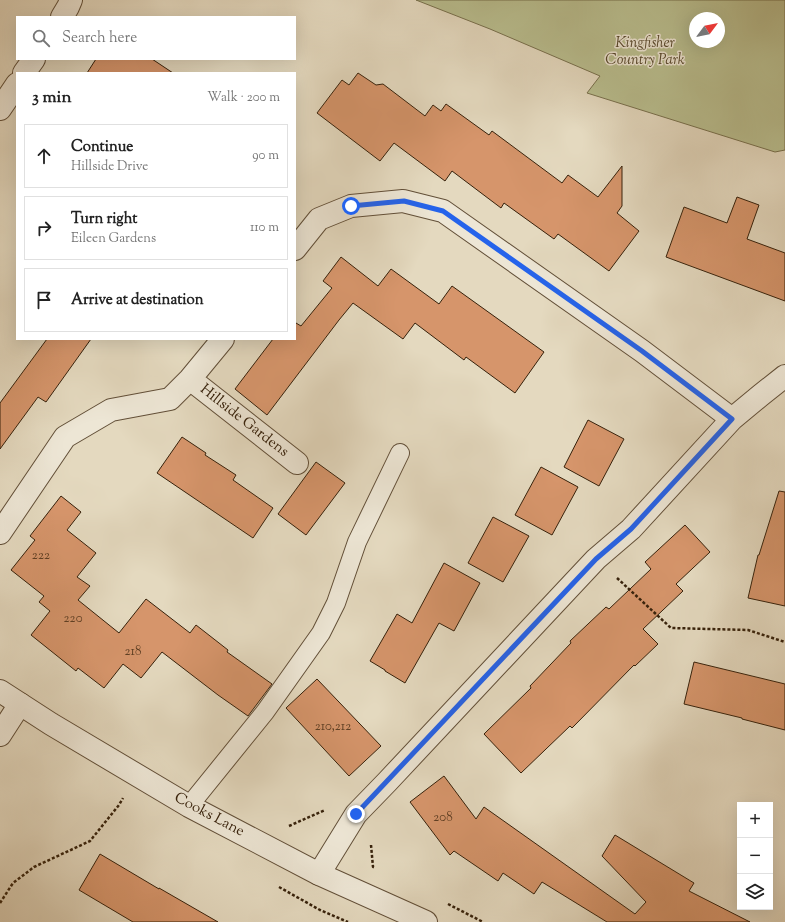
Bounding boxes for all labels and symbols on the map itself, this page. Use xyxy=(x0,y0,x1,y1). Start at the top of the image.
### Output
north arrow xyxy=(689,12,725,48)
park label: Kingfisher Country Park xyxy=(605,33,685,71)
route start xyxy=(342,197,360,215)
street label: Hillside Gardens xyxy=(195,380,293,463)
house number: 222 xyxy=(32,547,50,565)
house number: 220 xyxy=(63,610,83,628)
house number: 218 xyxy=(124,643,142,661)
house number: 210,212 xyxy=(315,718,351,736)
street label: Cooks Lane xyxy=(170,788,248,842)
route end xyxy=(347,805,365,823)
house number: 208 xyxy=(433,809,453,827)

